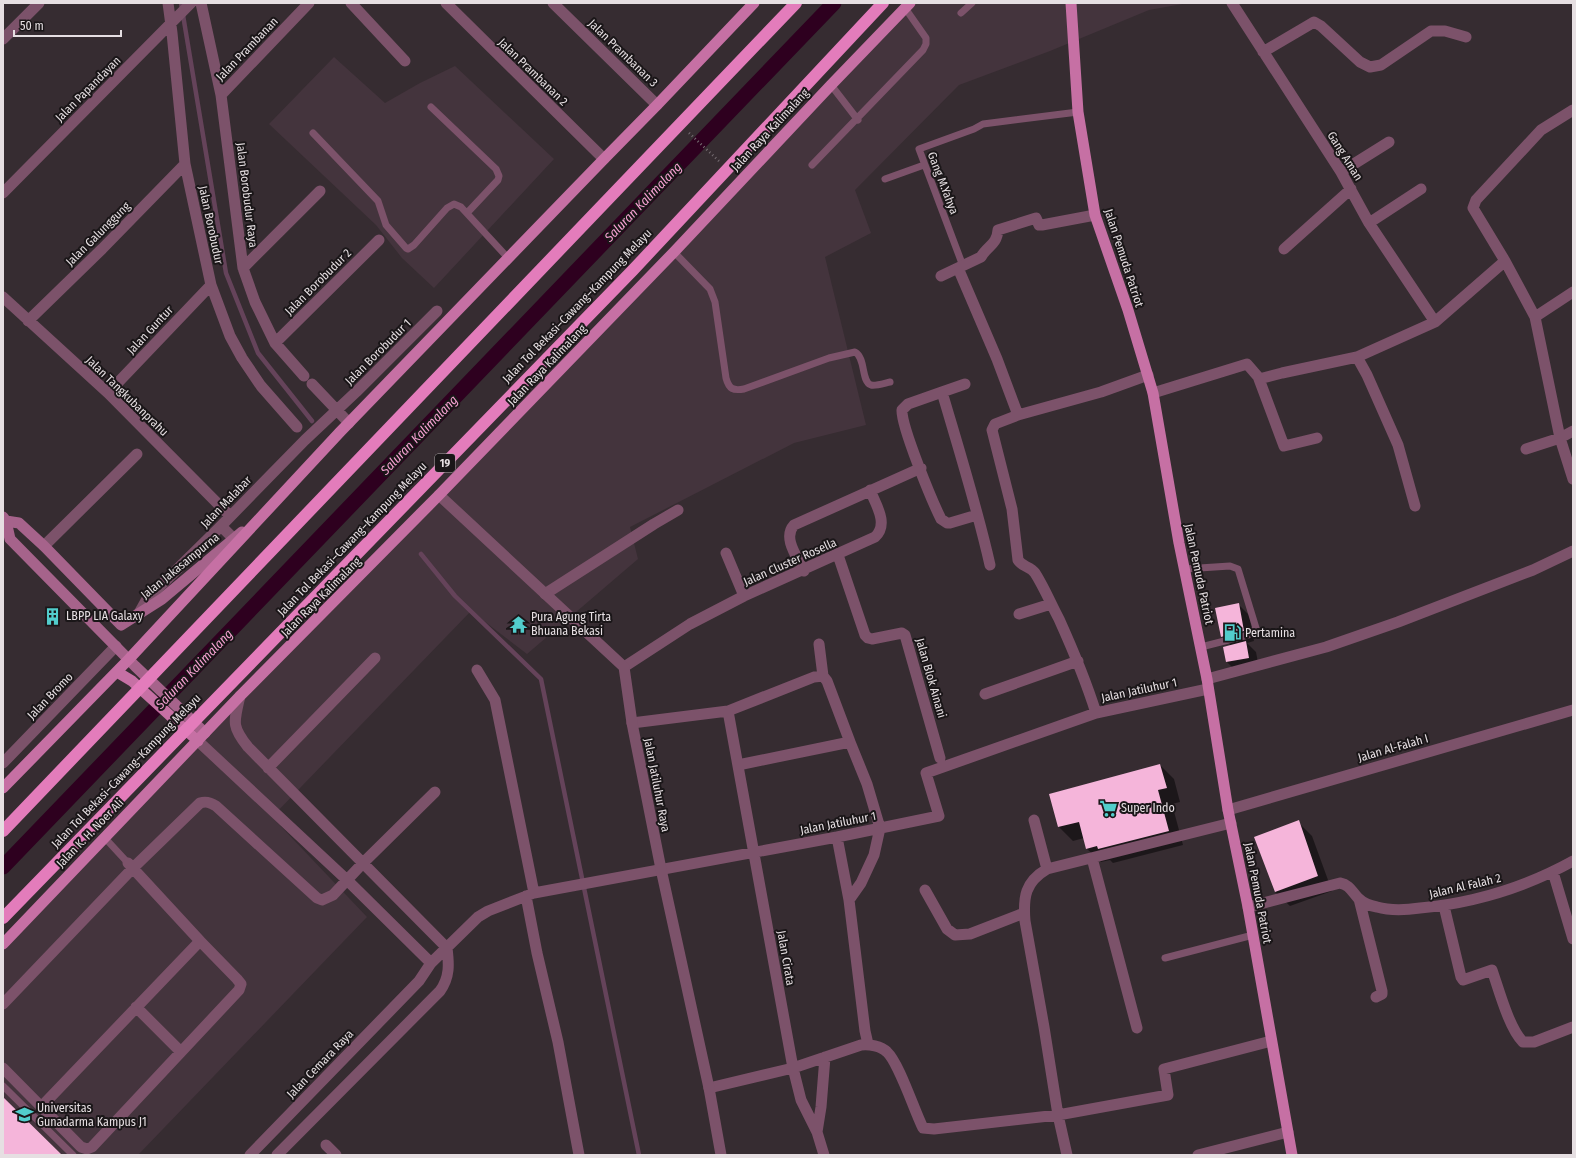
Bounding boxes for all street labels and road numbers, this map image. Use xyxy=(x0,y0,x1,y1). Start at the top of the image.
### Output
street label: Jalan Prambanan xyxy=(213,14,281,84)
street label: Jalan Prambanan 3 xyxy=(585,16,661,90)
street label: Jalan Prambanan 2 xyxy=(495,35,571,109)
street label: Jalan Papandayan xyxy=(52,53,124,125)
street label: Jalan Raya Kalimalang xyxy=(728,86,812,174)
street label: Gang Aman xyxy=(1324,129,1366,183)
street label: Jalan Borobudur Raya xyxy=(234,142,260,248)
street label: Gang M.Yahya xyxy=(925,150,961,216)
street label: Jalan Borobudur xyxy=(196,185,226,266)
street label: Jalan Galunggung xyxy=(63,199,133,269)
street label: Jalan Pemuda Patriot xyxy=(1101,207,1147,309)
street label: Jalan Tol Bekasi–Cawang–Kampung Melayu xyxy=(500,226,654,386)
street label: Jalan Borobudur 2 xyxy=(282,246,354,318)
street label: Jalan Guntur xyxy=(124,302,176,357)
street label: Jalan Borobudur 1 xyxy=(342,316,414,388)
street label: Jalan Raya Kalimalang xyxy=(505,321,590,408)
street label: Jalan Tangkubanprahu xyxy=(83,353,171,439)
road number: 19 xyxy=(435,454,455,472)
street label: Jalan Tol Bekasi–Cawang–Kampung Melayu xyxy=(275,459,429,619)
street label: Jalan Malabar xyxy=(198,473,255,531)
street label: Jalan Pemuda Patriot xyxy=(1181,522,1217,626)
street label: Jalan Jakasampurna xyxy=(138,530,222,602)
street label: Jalan Cluster Rosella xyxy=(741,535,839,589)
street label: Jalan Raya Kalimalang xyxy=(278,554,364,640)
street label: Jalan Blok Ainani xyxy=(913,636,949,720)
street label: Jalan Bromo xyxy=(24,670,76,722)
street label: Jalan Jatiluhur 1 xyxy=(1100,675,1178,705)
street label: Jalan Tol Bekasi–Cawang–Kampung Melayu xyxy=(49,691,203,851)
street label: Jalan Al-Falah I xyxy=(1356,731,1430,765)
street label: Jalan Jatiluhur Raya xyxy=(641,737,673,833)
street label: Jalan K. H. Noer Ali xyxy=(54,796,126,870)
street label: Jalan Jatiluhur 1 xyxy=(799,809,877,837)
street label: Jalan Pemuda Patriot xyxy=(1241,841,1275,945)
street label: Jalan Al Falah 2 xyxy=(1428,871,1502,901)
street label: Jalan Cirata xyxy=(774,929,798,987)
street label: Jalan Cemara Raya xyxy=(284,1027,356,1101)

